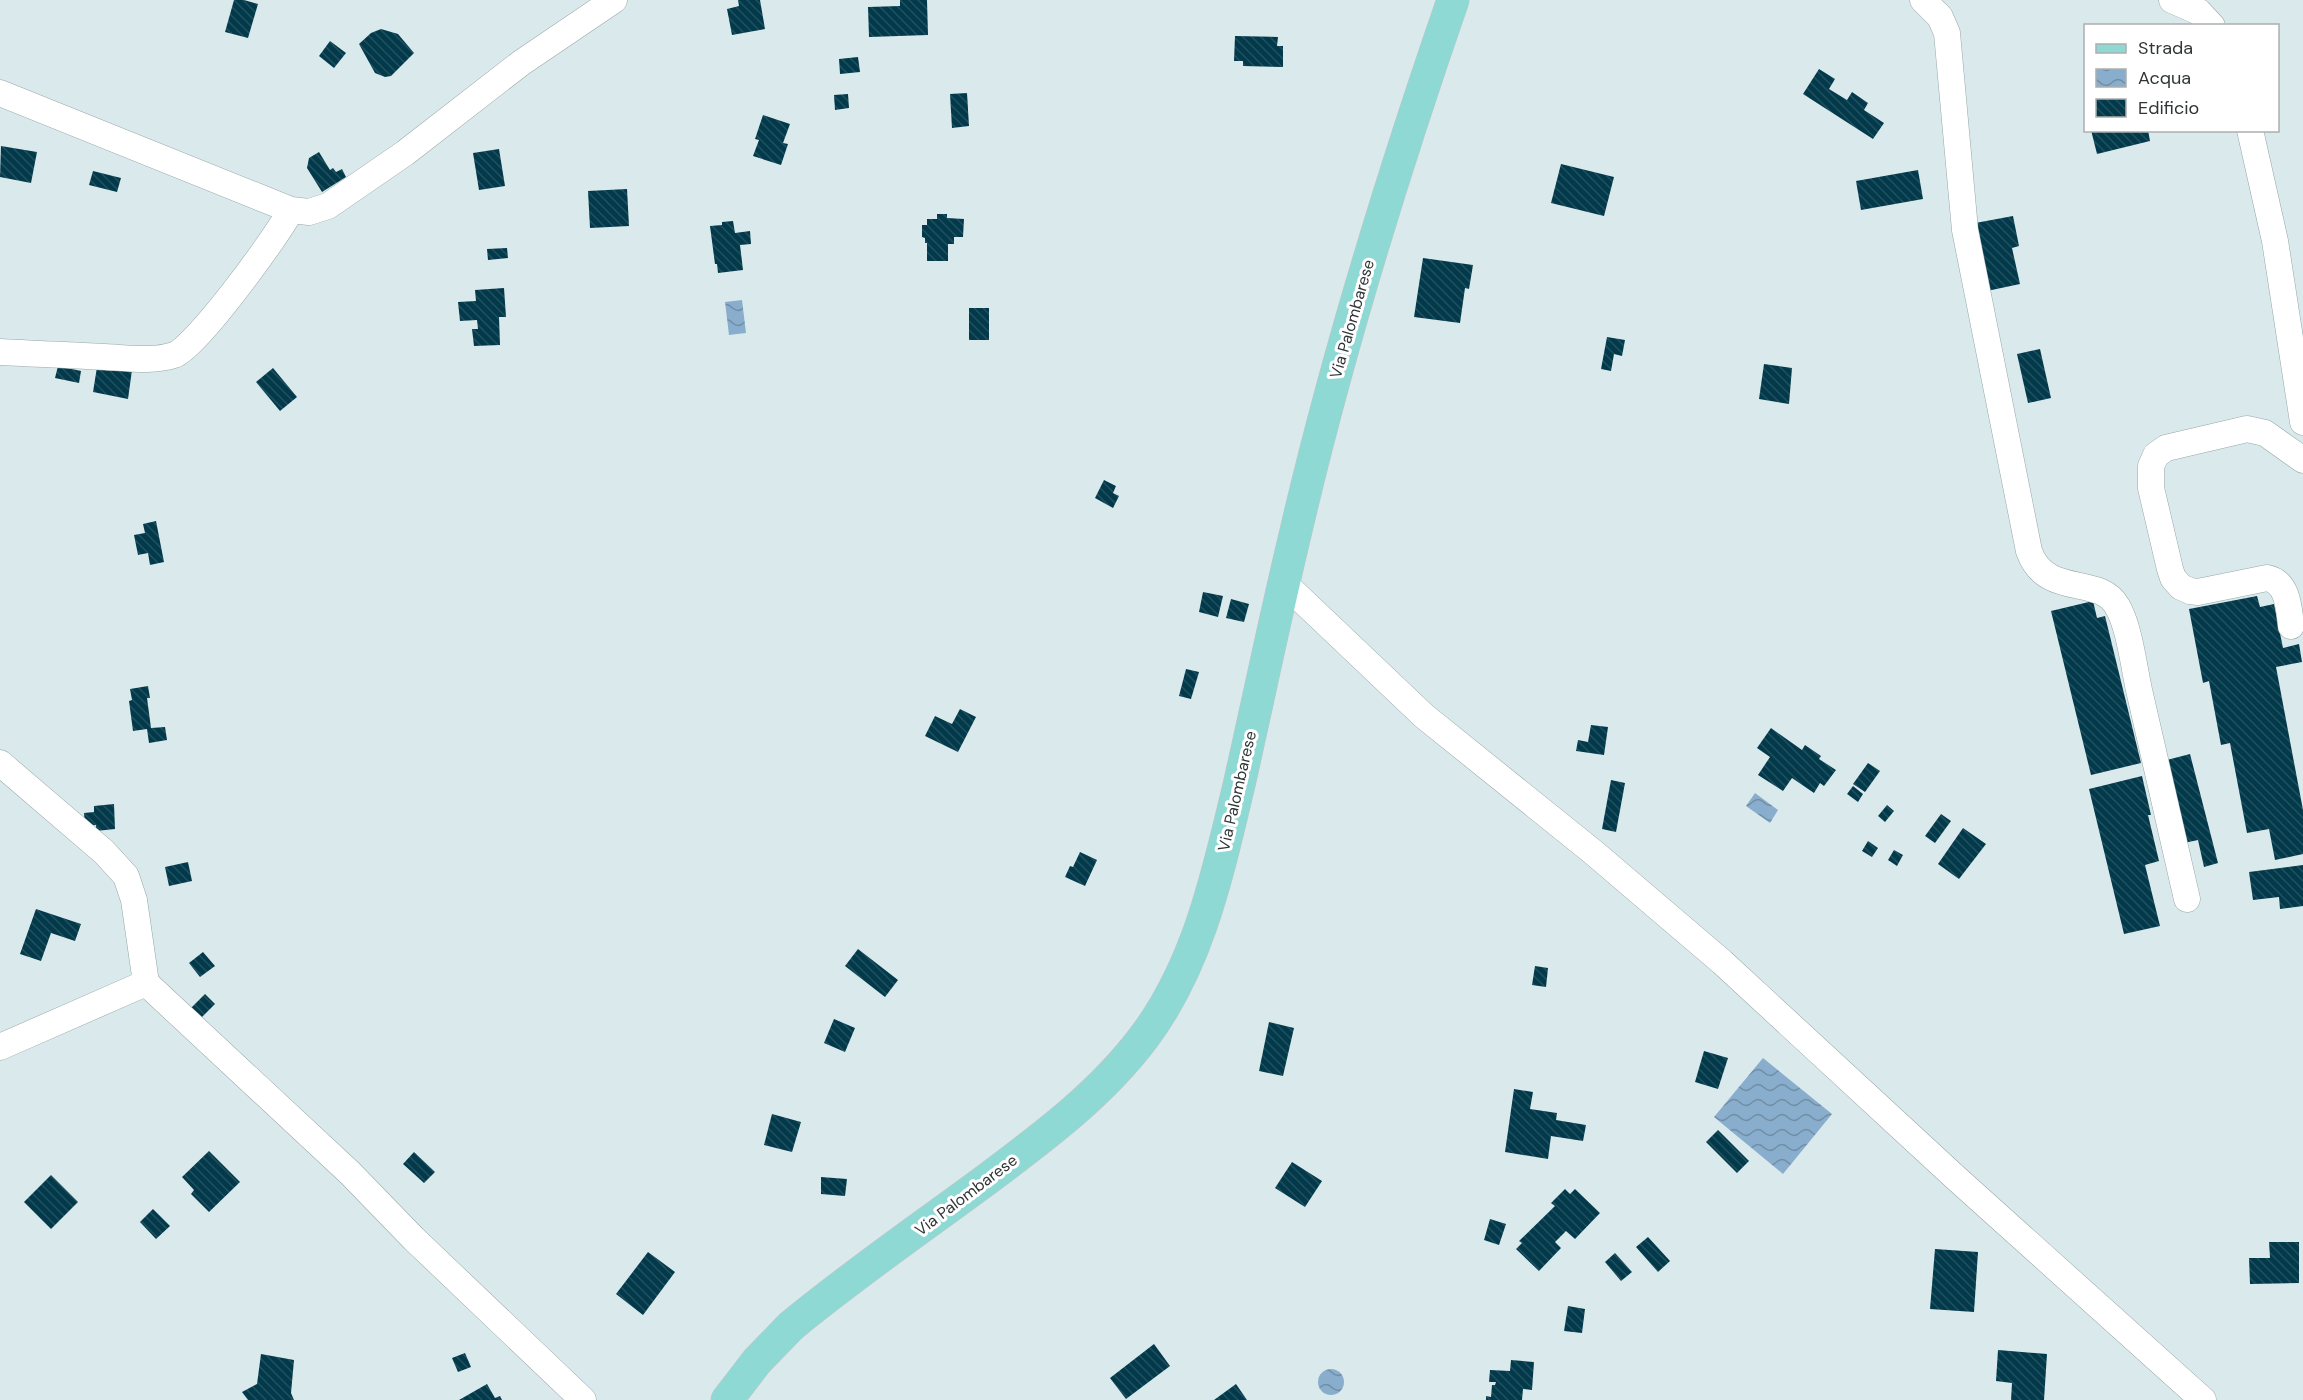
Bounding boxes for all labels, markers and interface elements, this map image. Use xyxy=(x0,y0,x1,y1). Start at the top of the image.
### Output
legend xyxy=(2084,24,2279,132)
text: Strada xyxy=(2138,36,2193,60)
text: Acqua xyxy=(2138,66,2191,90)
text: Edificio xyxy=(2138,96,2199,120)
street label: Via Palombarese xyxy=(1325,257,1379,381)
street label: Via Palombarese xyxy=(1213,729,1261,853)
street label: Via Palombarese xyxy=(911,1150,1021,1240)

